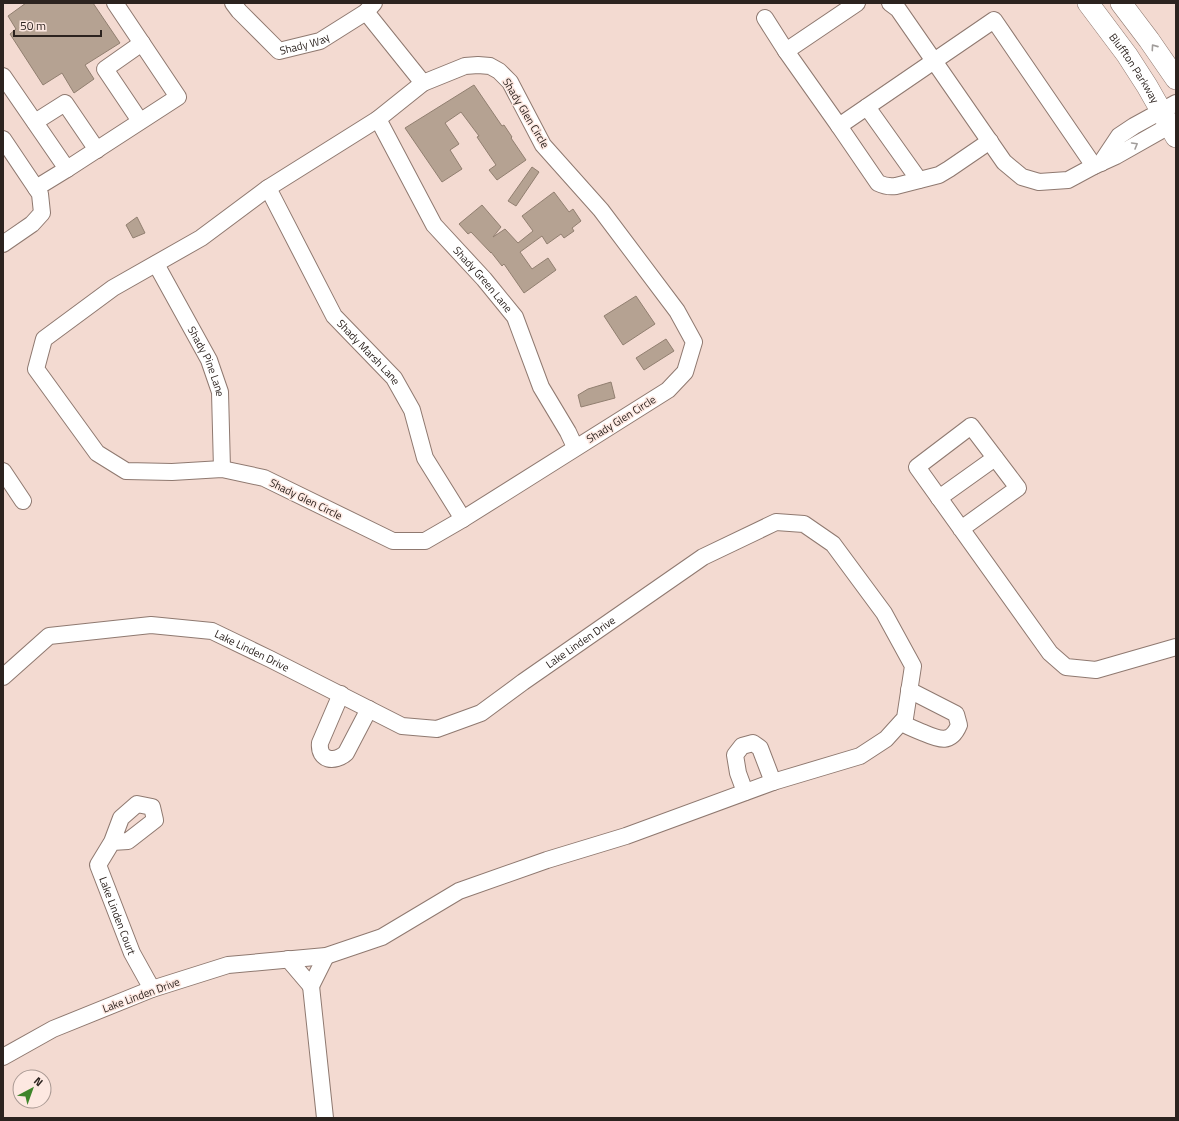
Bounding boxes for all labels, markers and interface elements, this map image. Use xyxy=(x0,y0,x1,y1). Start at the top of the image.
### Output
scale bar xyxy=(14,12,101,38)
text: 50 m xyxy=(20,16,46,35)
street label: Shady Way xyxy=(278,29,333,59)
street label: Bluffton Parkway xyxy=(1105,30,1163,107)
one-way arrow xyxy=(1151,44,1159,51)
street label: Shady Glen Circle xyxy=(499,75,553,151)
one-way arrow xyxy=(1131,143,1138,150)
street label: Shady Green Lane xyxy=(450,243,516,316)
street label: Shady Marsh Lane xyxy=(333,316,404,388)
street label: Shady Pine Lane xyxy=(184,323,228,397)
street label: Shady Glen Circle xyxy=(583,391,659,447)
street label: Shady Glen Circle xyxy=(267,474,345,524)
street label: Lake Linden Drive xyxy=(542,612,619,672)
street label: Lake Linden Drive xyxy=(212,625,293,676)
street label: Lake Linden Court xyxy=(95,874,140,957)
street label: Lake Linden Drive xyxy=(100,973,182,1016)
north arrow xyxy=(12,1069,52,1109)
text: N xyxy=(30,1073,47,1090)

